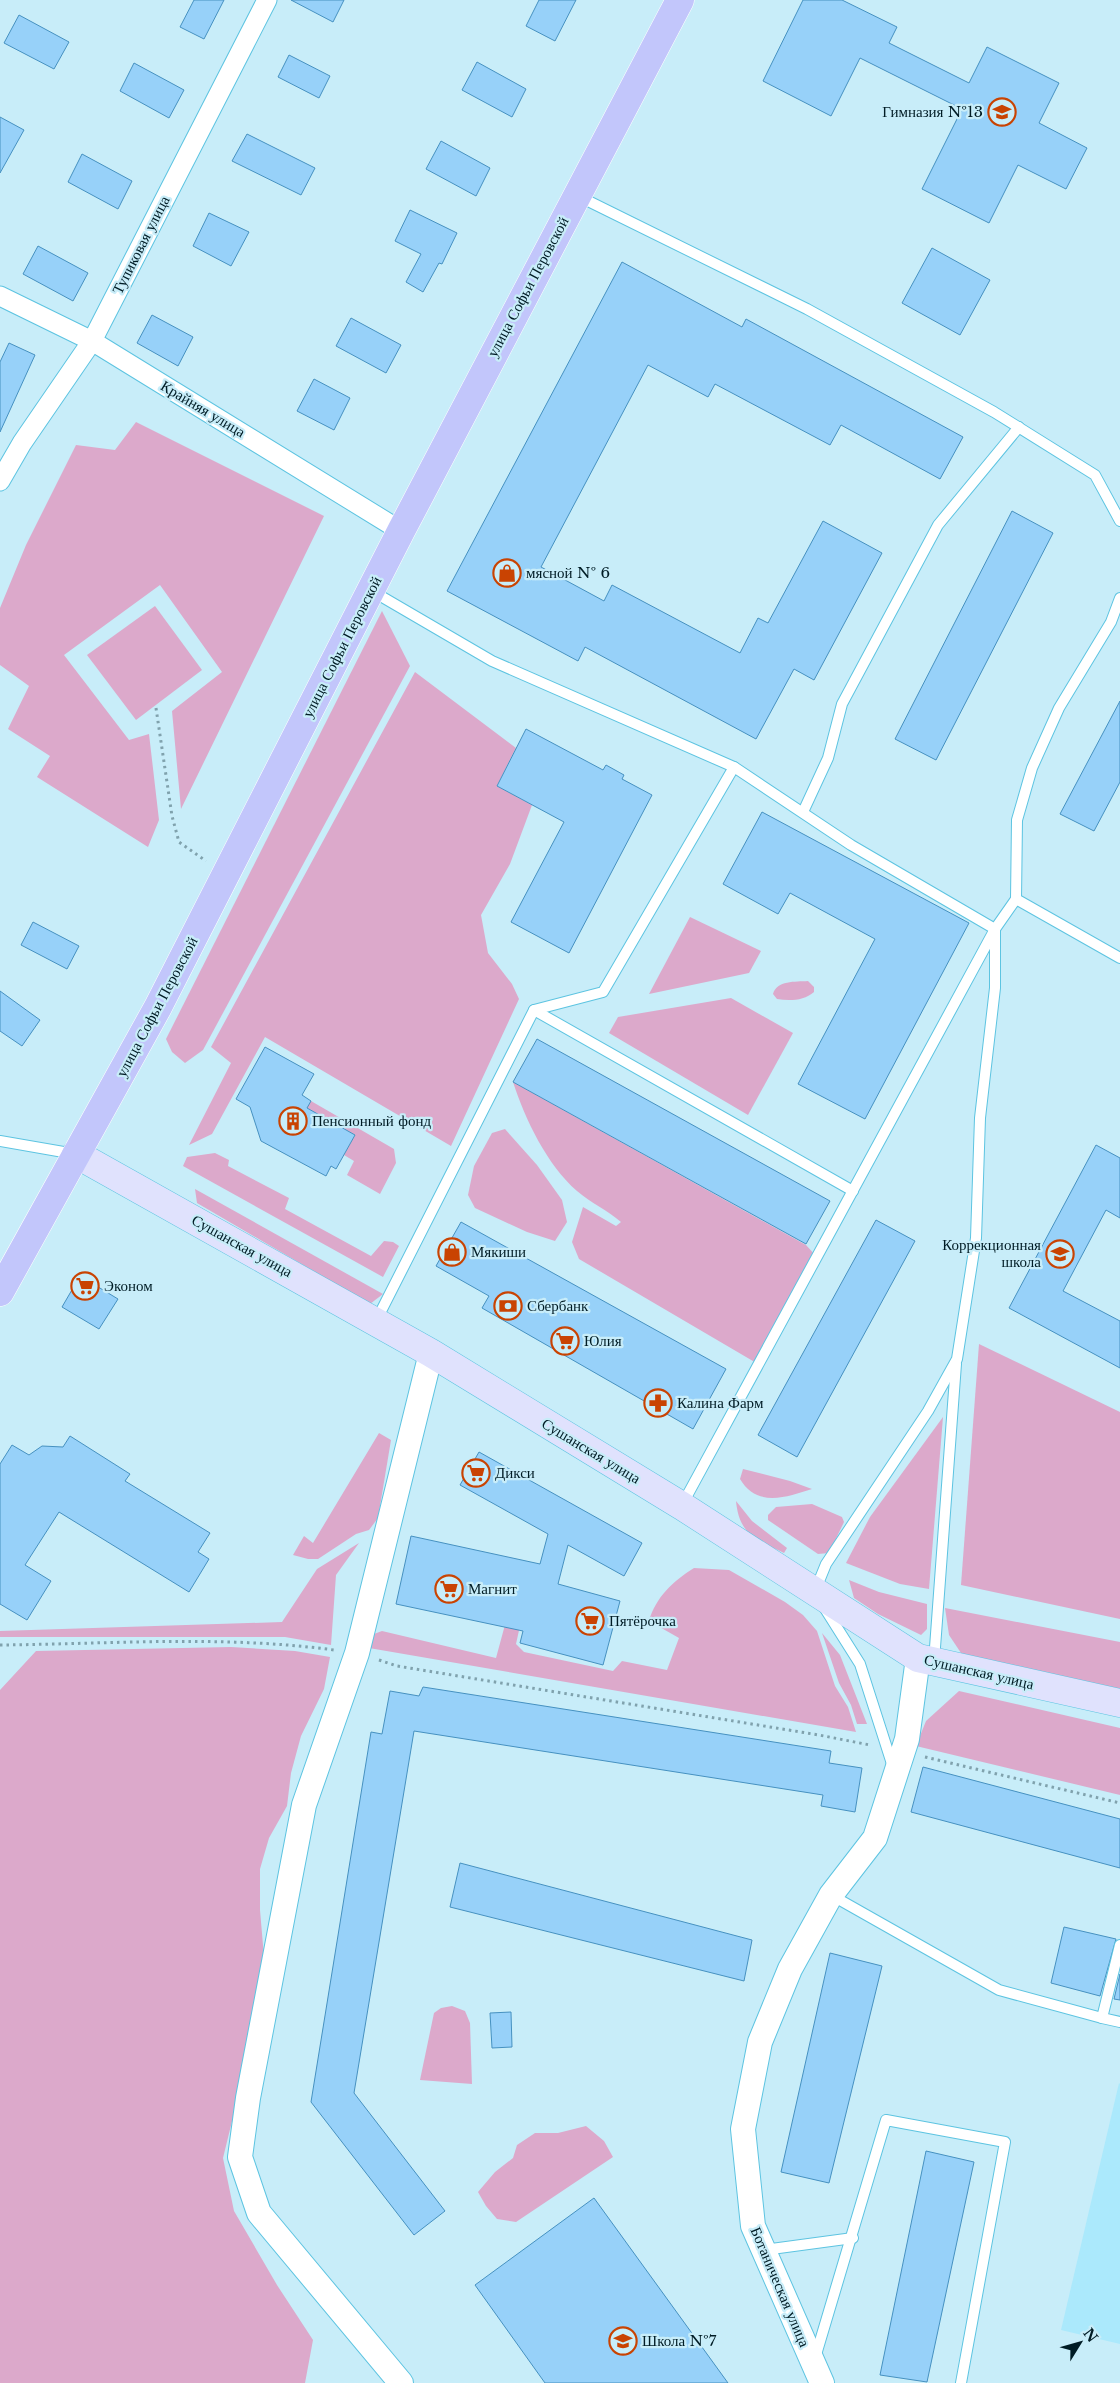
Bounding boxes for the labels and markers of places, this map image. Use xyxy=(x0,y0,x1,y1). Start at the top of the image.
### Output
school or university icon: Гимназия №13 xyxy=(987,97,1017,127)
place label: Гимназия №13 xyxy=(882,102,983,121)
shop icon: мясной № 6 xyxy=(492,558,522,588)
place label: мясной № 6 xyxy=(526,563,610,582)
building icon: Пенсионный фонд xyxy=(278,1106,308,1136)
place label: Пенсионный фонд xyxy=(312,1111,431,1130)
place label: Коррекционная школа xyxy=(942,1235,1041,1271)
shop icon: Мякиши xyxy=(437,1237,467,1267)
school or university icon: Коррекционная школа xyxy=(1045,1239,1075,1269)
place label: Мякиши xyxy=(471,1242,526,1261)
supermarket icon: Эконом xyxy=(70,1271,100,1301)
place label: Эконом xyxy=(104,1276,153,1295)
bank icon: Сбербанк xyxy=(493,1291,523,1321)
place label: Сбербанк xyxy=(527,1296,589,1315)
supermarket icon: Юлия xyxy=(550,1326,580,1356)
place label: Юлия xyxy=(584,1331,622,1350)
pharmacy icon: Калина Фарм xyxy=(643,1388,673,1418)
place label: Калина Фарм xyxy=(677,1393,764,1412)
supermarket icon: Дикси xyxy=(461,1458,491,1488)
place label: Дикси xyxy=(495,1463,535,1482)
supermarket icon: Магнит xyxy=(434,1574,464,1604)
place label: Магнит xyxy=(468,1579,517,1598)
supermarket icon: Пятёрочка xyxy=(575,1606,605,1636)
place label: Пятёрочка xyxy=(609,1611,676,1630)
school or university icon: Школа №7 xyxy=(608,2326,638,2356)
place label: Школа №7 xyxy=(642,2331,717,2350)

